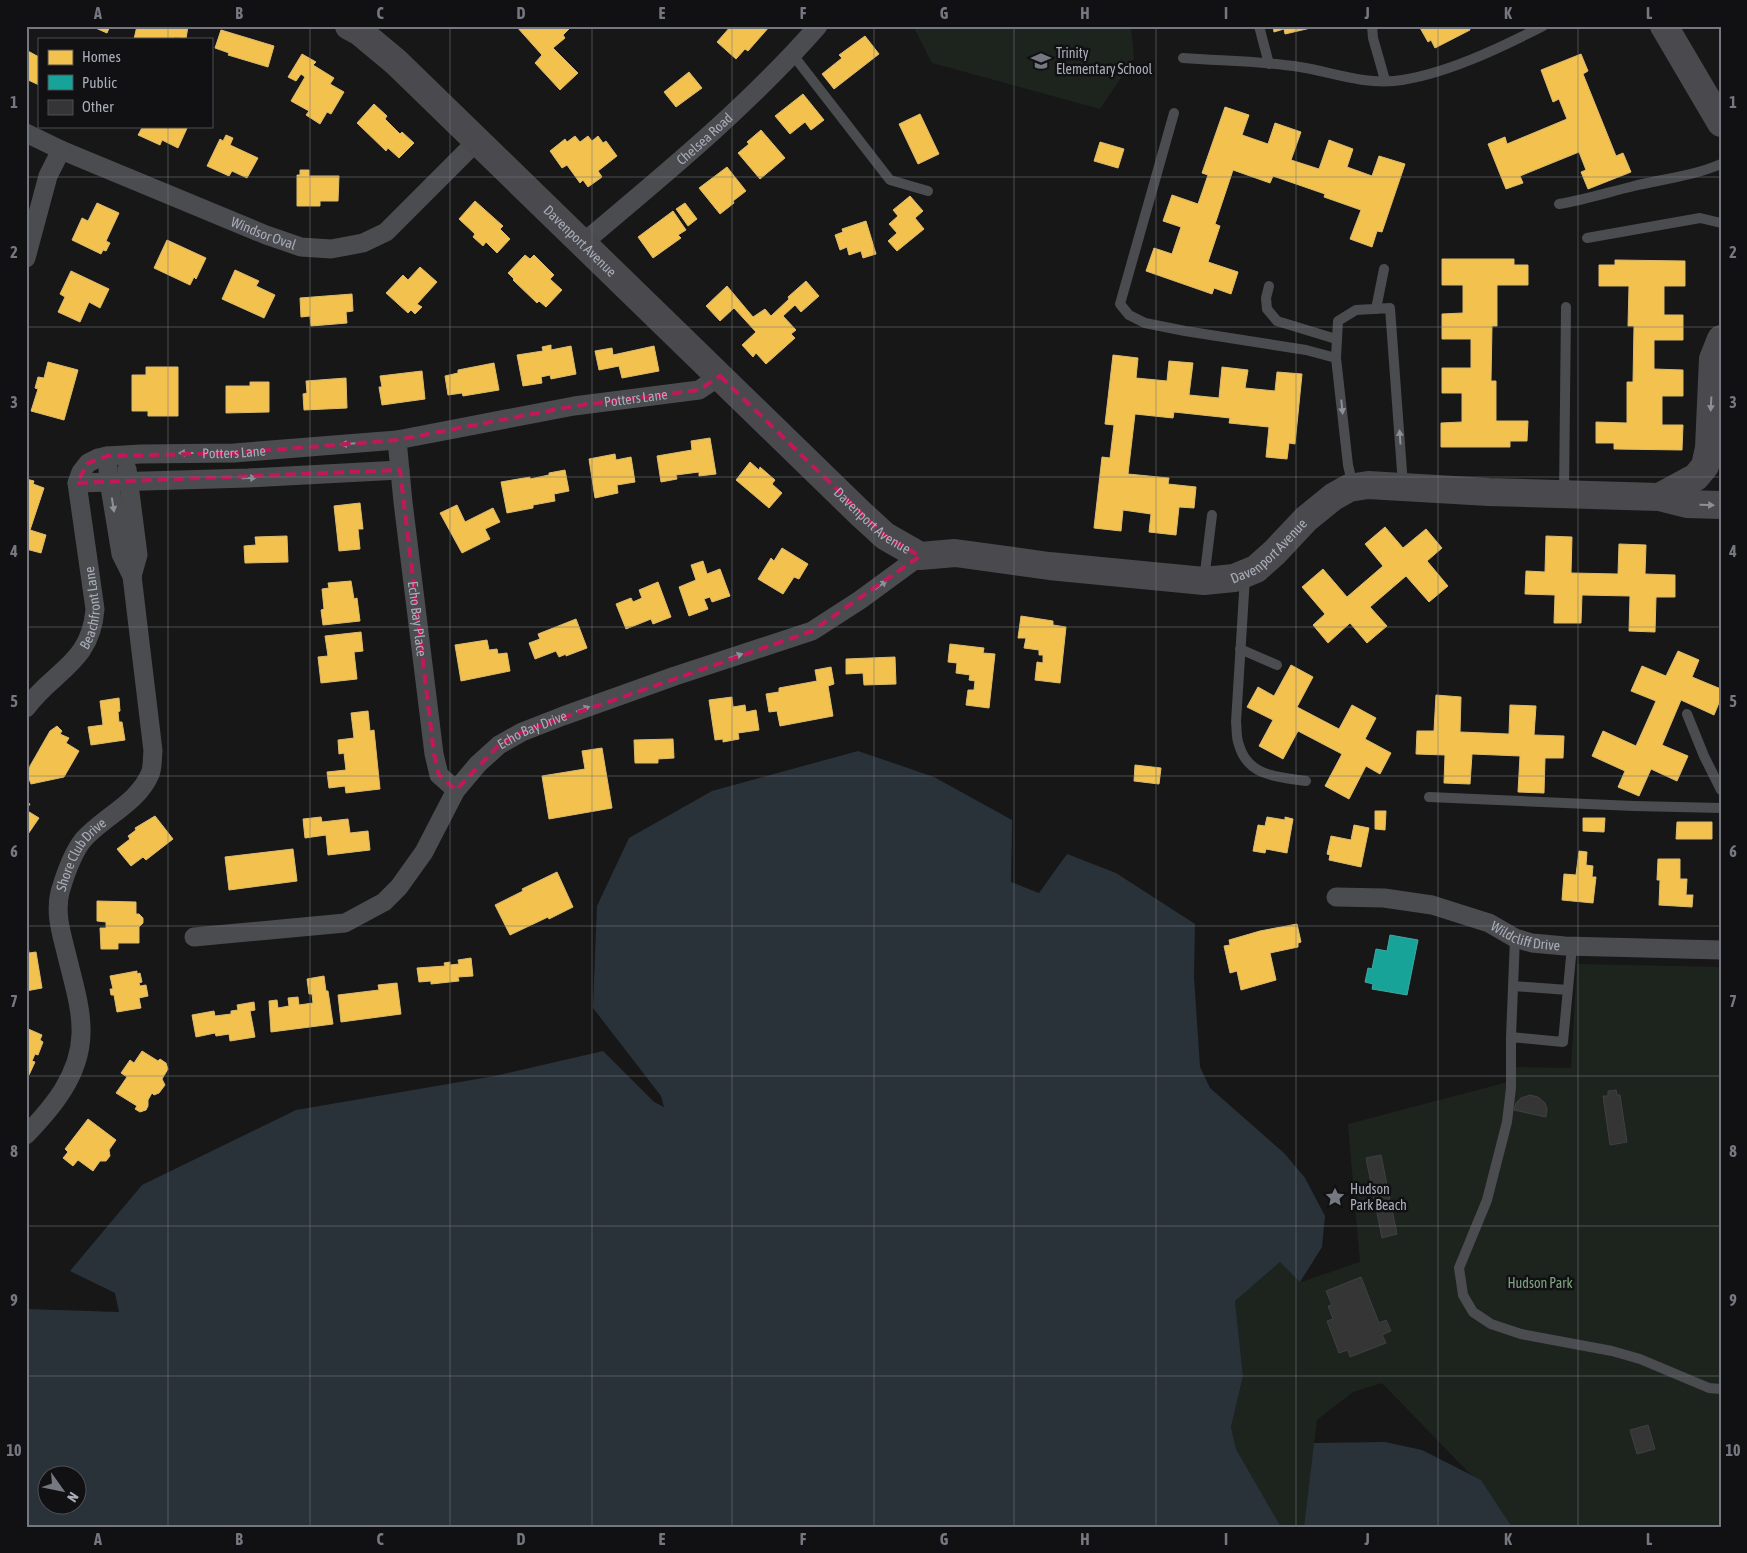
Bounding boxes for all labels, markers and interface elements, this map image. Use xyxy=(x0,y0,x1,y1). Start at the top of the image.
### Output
text: A xyxy=(93,4,102,22)
text: B xyxy=(235,4,243,22)
text: C xyxy=(376,4,384,22)
text: D xyxy=(517,4,526,22)
text: E xyxy=(659,4,666,22)
text: F xyxy=(800,4,807,22)
text: G xyxy=(940,4,949,22)
text: H xyxy=(1080,4,1090,22)
text: I xyxy=(1224,4,1228,22)
text: J xyxy=(1363,4,1370,22)
text: K xyxy=(1504,4,1512,22)
text: L xyxy=(1646,4,1653,22)
legend xyxy=(38,38,212,128)
place label: Trinity Elementary School xyxy=(1056,45,1152,77)
text: Homes xyxy=(82,48,121,65)
school or university icon: Trinity Elementary School xyxy=(1030,50,1052,72)
text: Public xyxy=(82,74,117,91)
text: 1 xyxy=(10,93,18,111)
text: 1 xyxy=(1729,93,1737,111)
text: Other xyxy=(82,98,114,115)
street label: Chelsea Road xyxy=(673,110,736,168)
street label: Davenport Avenue xyxy=(540,202,620,280)
street label: Windsor Oval xyxy=(229,213,299,253)
text: 2 xyxy=(10,243,18,261)
text: 2 xyxy=(1729,243,1737,261)
street label: Potters Lane xyxy=(603,386,668,410)
text: 3 xyxy=(10,393,18,411)
text: 3 xyxy=(1729,393,1737,411)
one-way arrow xyxy=(1706,396,1714,412)
one-way arrow xyxy=(1338,399,1346,415)
one-way arrow xyxy=(1395,429,1403,445)
one-way arrow xyxy=(340,440,356,448)
street label: Potters Lane xyxy=(202,442,266,461)
one-way arrow xyxy=(178,449,194,457)
one-way arrow xyxy=(241,474,257,482)
street label: Davenport Avenue xyxy=(831,484,913,557)
one-way arrow xyxy=(110,497,118,513)
one-way arrow xyxy=(1699,501,1715,509)
street label: Davenport Avenue xyxy=(1228,515,1310,587)
text: 4 xyxy=(9,542,18,560)
text: 4 xyxy=(1728,542,1737,560)
street label: Beachfront Lane xyxy=(76,565,103,652)
street label: Echo Bay Place xyxy=(405,580,430,658)
one-way arrow xyxy=(874,580,888,590)
one-way arrow xyxy=(729,652,744,659)
text: 5 xyxy=(10,692,18,710)
text: 5 xyxy=(1729,692,1737,710)
one-way arrow xyxy=(576,705,591,713)
street label: Echo Bay Drive xyxy=(495,707,569,752)
street label: Shore Club Drive xyxy=(53,815,109,893)
text: 6 xyxy=(10,842,18,860)
text: 6 xyxy=(1729,842,1737,860)
street label: Wildcliff Drive xyxy=(1488,918,1561,954)
text: 7 xyxy=(10,992,18,1010)
text: 7 xyxy=(1729,992,1737,1010)
text: 8 xyxy=(10,1142,18,1160)
text: 8 xyxy=(1729,1142,1737,1160)
place label: Hudson Park Beach xyxy=(1350,1181,1407,1213)
place icon: Hudson Park Beach xyxy=(1324,1186,1346,1208)
park label: Hudson Park xyxy=(1507,1275,1573,1291)
text: 9 xyxy=(10,1291,18,1309)
text: 9 xyxy=(1729,1291,1737,1309)
text: 10 xyxy=(6,1441,22,1459)
text: 10 xyxy=(1725,1441,1741,1459)
north arrow xyxy=(38,1466,88,1516)
text: N xyxy=(64,1489,82,1505)
text: A xyxy=(93,1530,102,1548)
text: B xyxy=(235,1530,243,1548)
text: C xyxy=(376,1530,384,1548)
text: D xyxy=(517,1530,526,1548)
text: E xyxy=(659,1530,666,1548)
text: F xyxy=(800,1530,807,1548)
text: G xyxy=(940,1530,949,1548)
text: H xyxy=(1080,1530,1090,1548)
text: I xyxy=(1224,1530,1228,1548)
text: J xyxy=(1363,1530,1370,1548)
text: K xyxy=(1504,1530,1512,1548)
text: L xyxy=(1646,1530,1653,1548)

